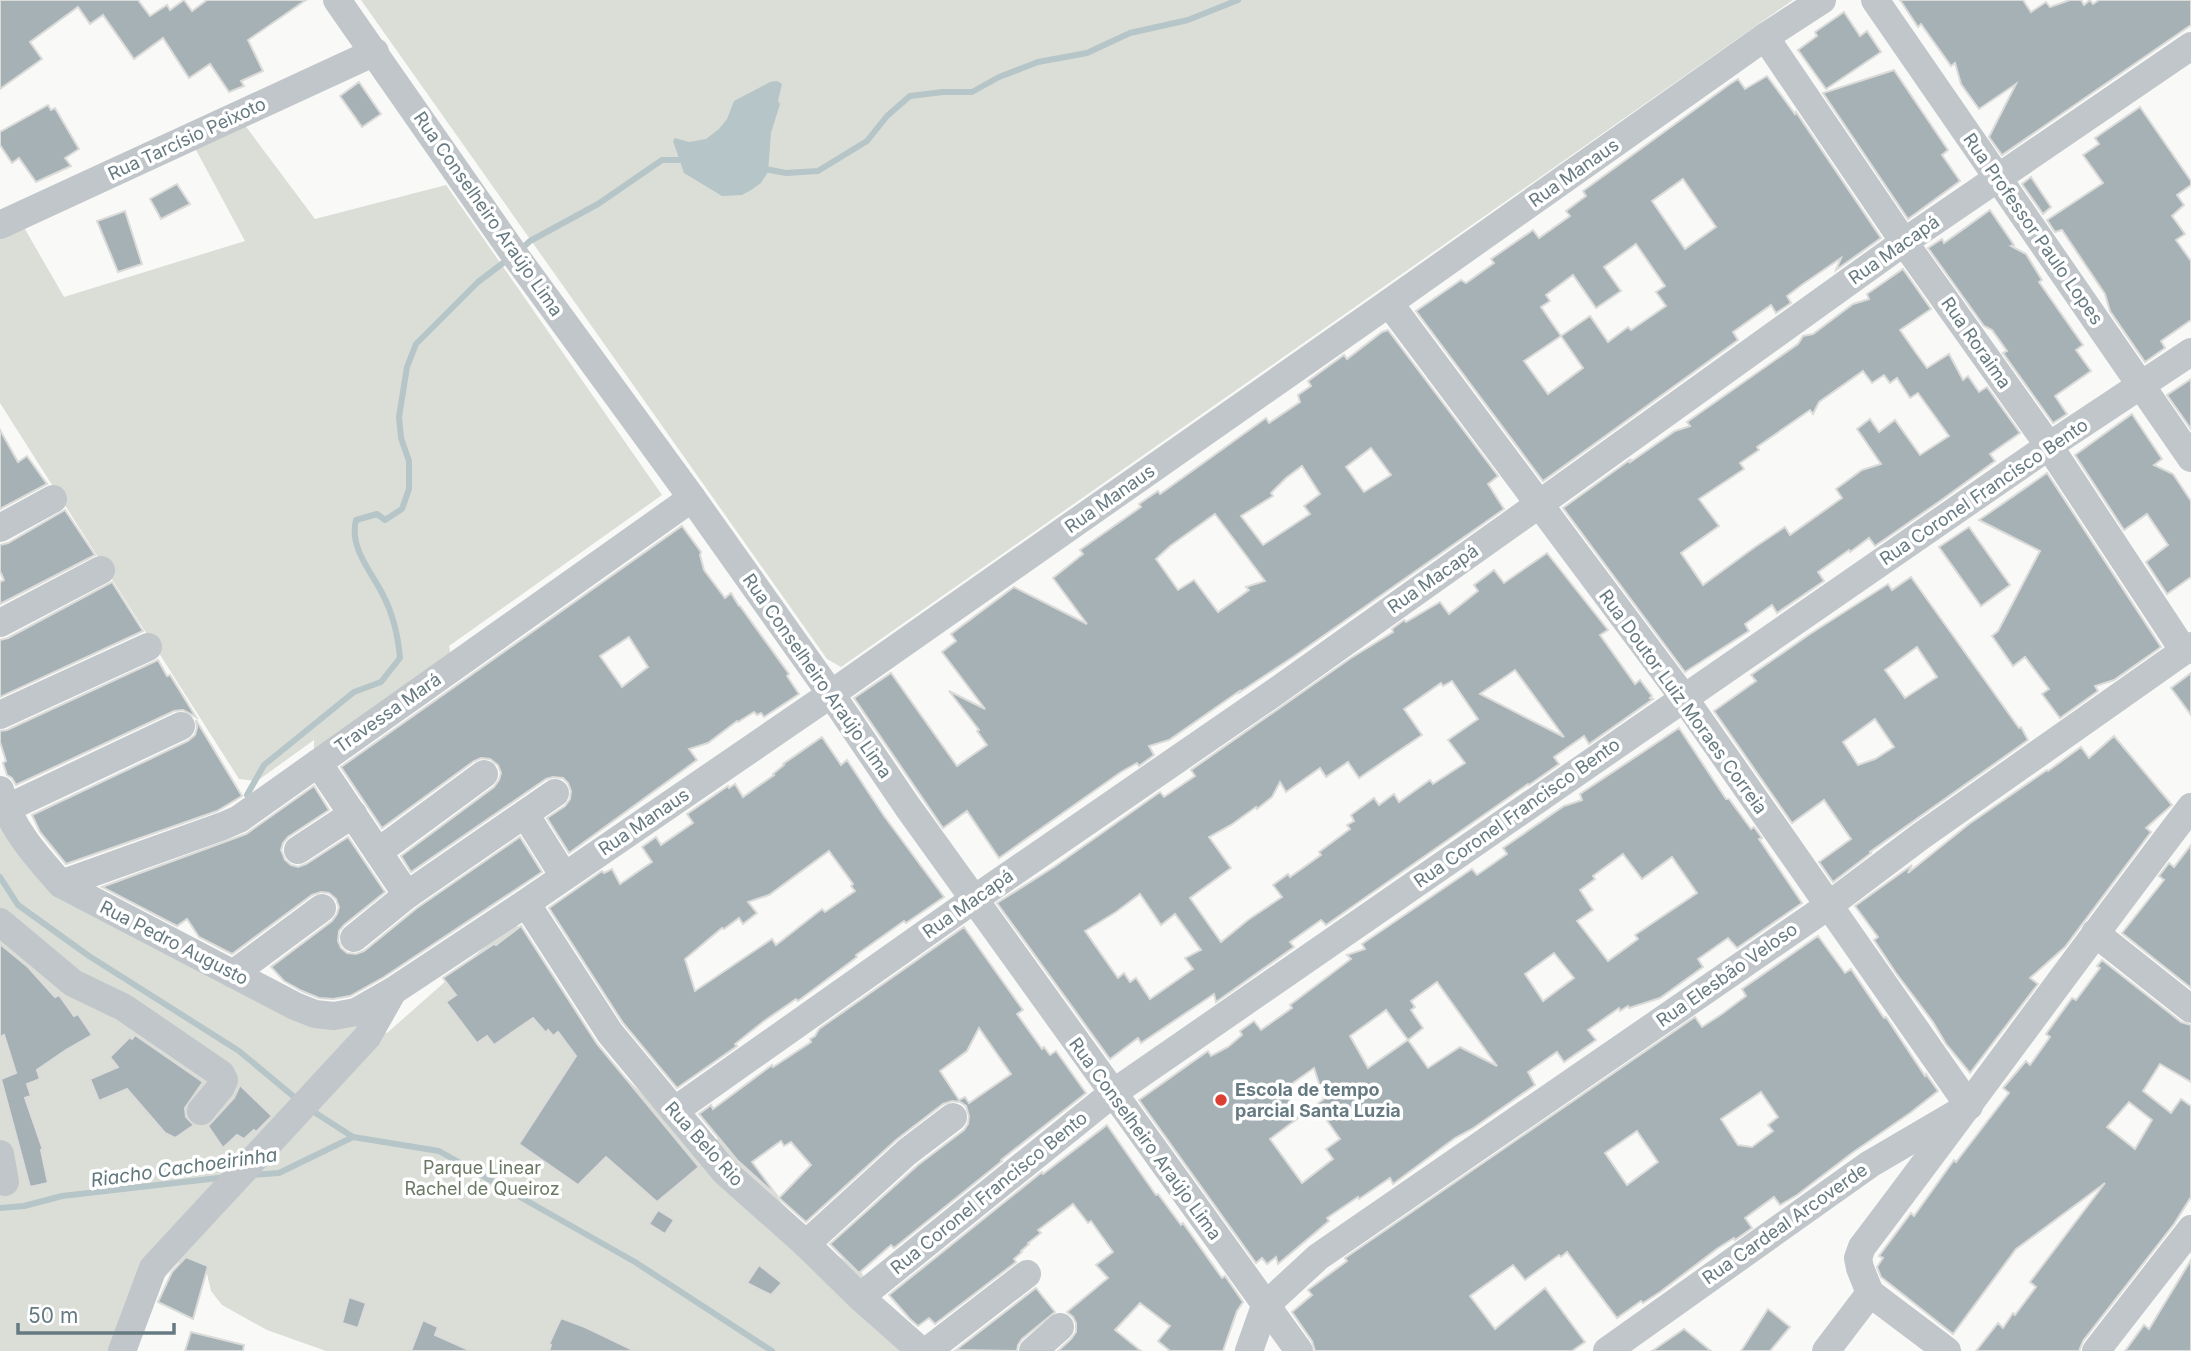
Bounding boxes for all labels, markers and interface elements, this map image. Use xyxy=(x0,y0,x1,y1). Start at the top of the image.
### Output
street label: Rua Tarcísio Peixoto xyxy=(105,93,269,184)
street label: Rua Conselheiro Araújo Lima xyxy=(410,107,567,320)
street label: Rua Professor Paulo Lopes xyxy=(1959,129,2108,328)
street label: Rua Manaus xyxy=(1525,134,1623,211)
street label: Rua Macapá xyxy=(1844,211,1943,288)
street label: Rua Roraima xyxy=(1937,293,2016,392)
street label: Rua Coronel Francisco Bento xyxy=(1876,414,2092,569)
street label: Rua Manaus xyxy=(1061,460,1159,537)
street label: Rua Macapá xyxy=(1383,540,1482,617)
street label: Rua Conselheiro Araújo Lima xyxy=(739,569,896,782)
street label: Rua Doutor Luiz Moraes Correia xyxy=(1595,586,1772,818)
street label: Travessa Mará xyxy=(331,668,445,757)
street label: Rua Coronel Francisco Bento xyxy=(1410,733,1624,892)
street label: Rua Manaus xyxy=(594,784,693,860)
street label: Rua Macapá xyxy=(918,865,1017,942)
street label: Rua Pedro Augusto xyxy=(97,896,252,989)
street label: Rua Elesbão Veloso xyxy=(1652,918,1801,1031)
street label: Rua Conselheiro Araújo Lima xyxy=(1065,1034,1226,1244)
place label: Escola de tempo parcial Santa Luzia xyxy=(1235,1079,1401,1121)
marker: Escola de tempo parcial Santa Luzia xyxy=(1213,1092,1229,1108)
street label: Rua Belo Rio xyxy=(661,1097,748,1190)
street label: Rua Coronel Francisco Bento xyxy=(886,1107,1091,1278)
water label: Riacho Cachoeirinha xyxy=(89,1143,279,1192)
park label: Parque Linear Rachel de Queiroz xyxy=(404,1157,560,1199)
street label: Rua Cardeal Arcoverde xyxy=(1698,1159,1871,1288)
scale bar xyxy=(18,1292,173,1336)
text: 50 m xyxy=(28,1303,78,1328)

